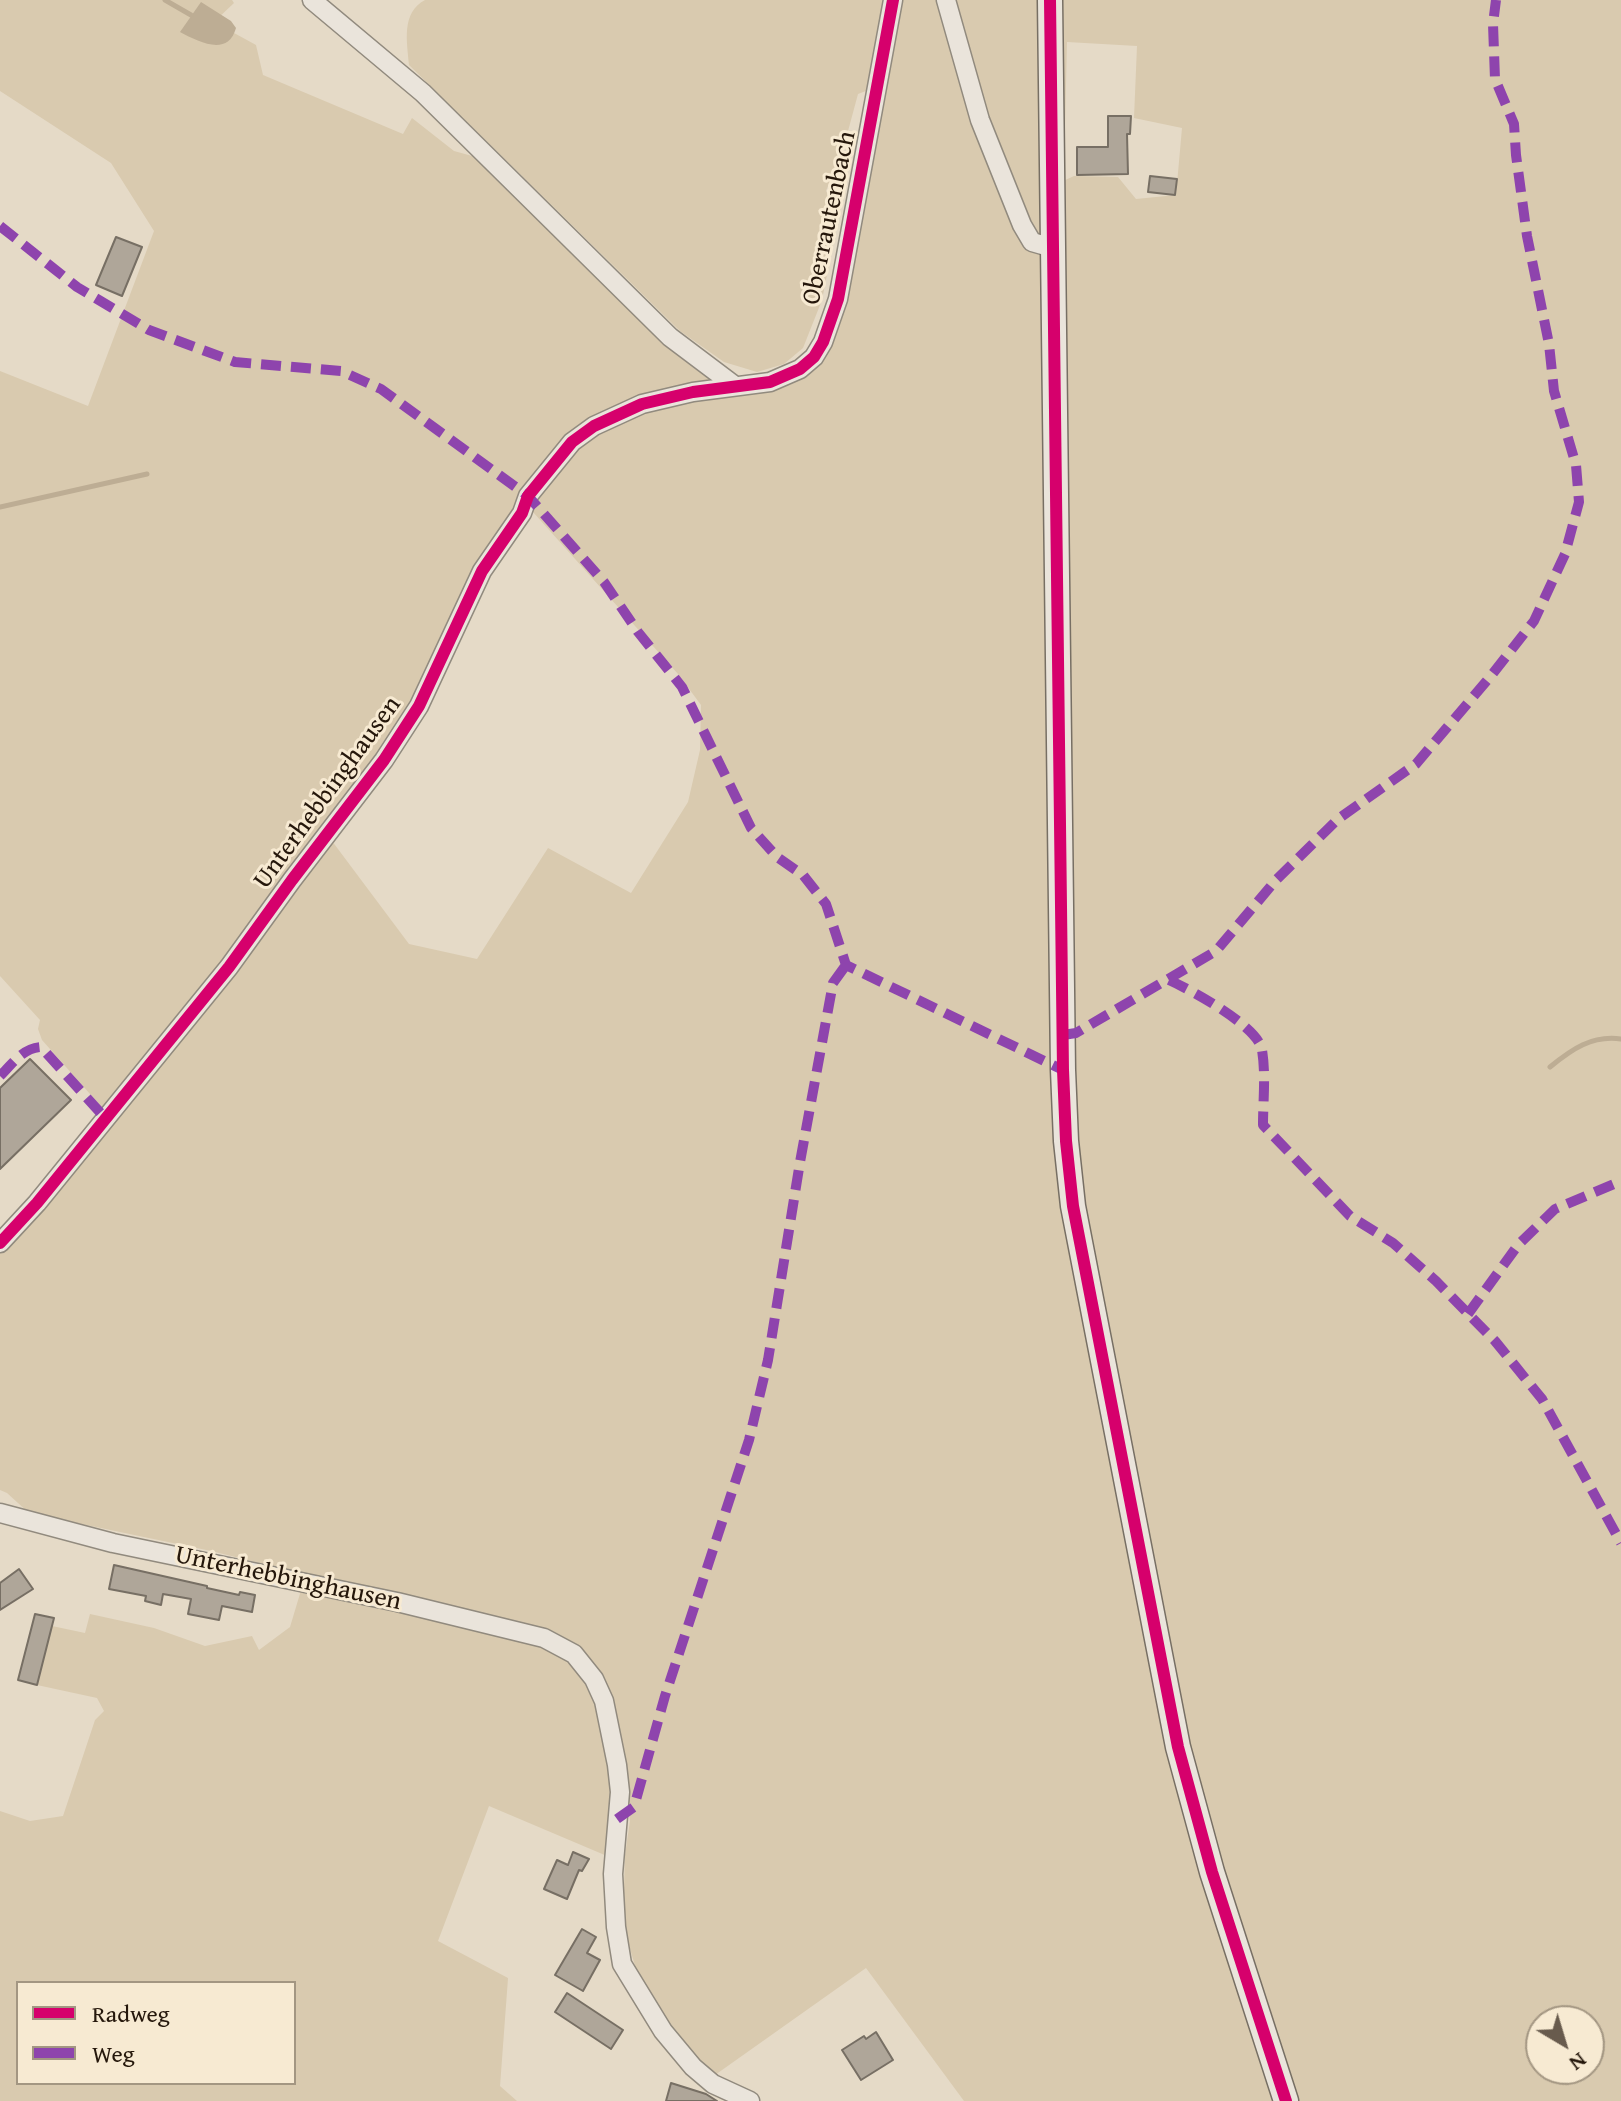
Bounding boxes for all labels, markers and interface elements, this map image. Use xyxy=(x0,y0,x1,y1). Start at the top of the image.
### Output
street label: Oberrautenbach xyxy=(796,128,864,308)
street label: Unterhebbinghausen xyxy=(248,691,408,895)
street label: Unterhebbinghausen xyxy=(172,1540,404,1618)
legend xyxy=(16,1981,296,2085)
text: Radweg xyxy=(92,1996,170,2031)
north arrow xyxy=(1525,2005,1605,2085)
text: Weg xyxy=(92,2036,135,2071)
text: N xyxy=(1563,2045,1594,2079)

